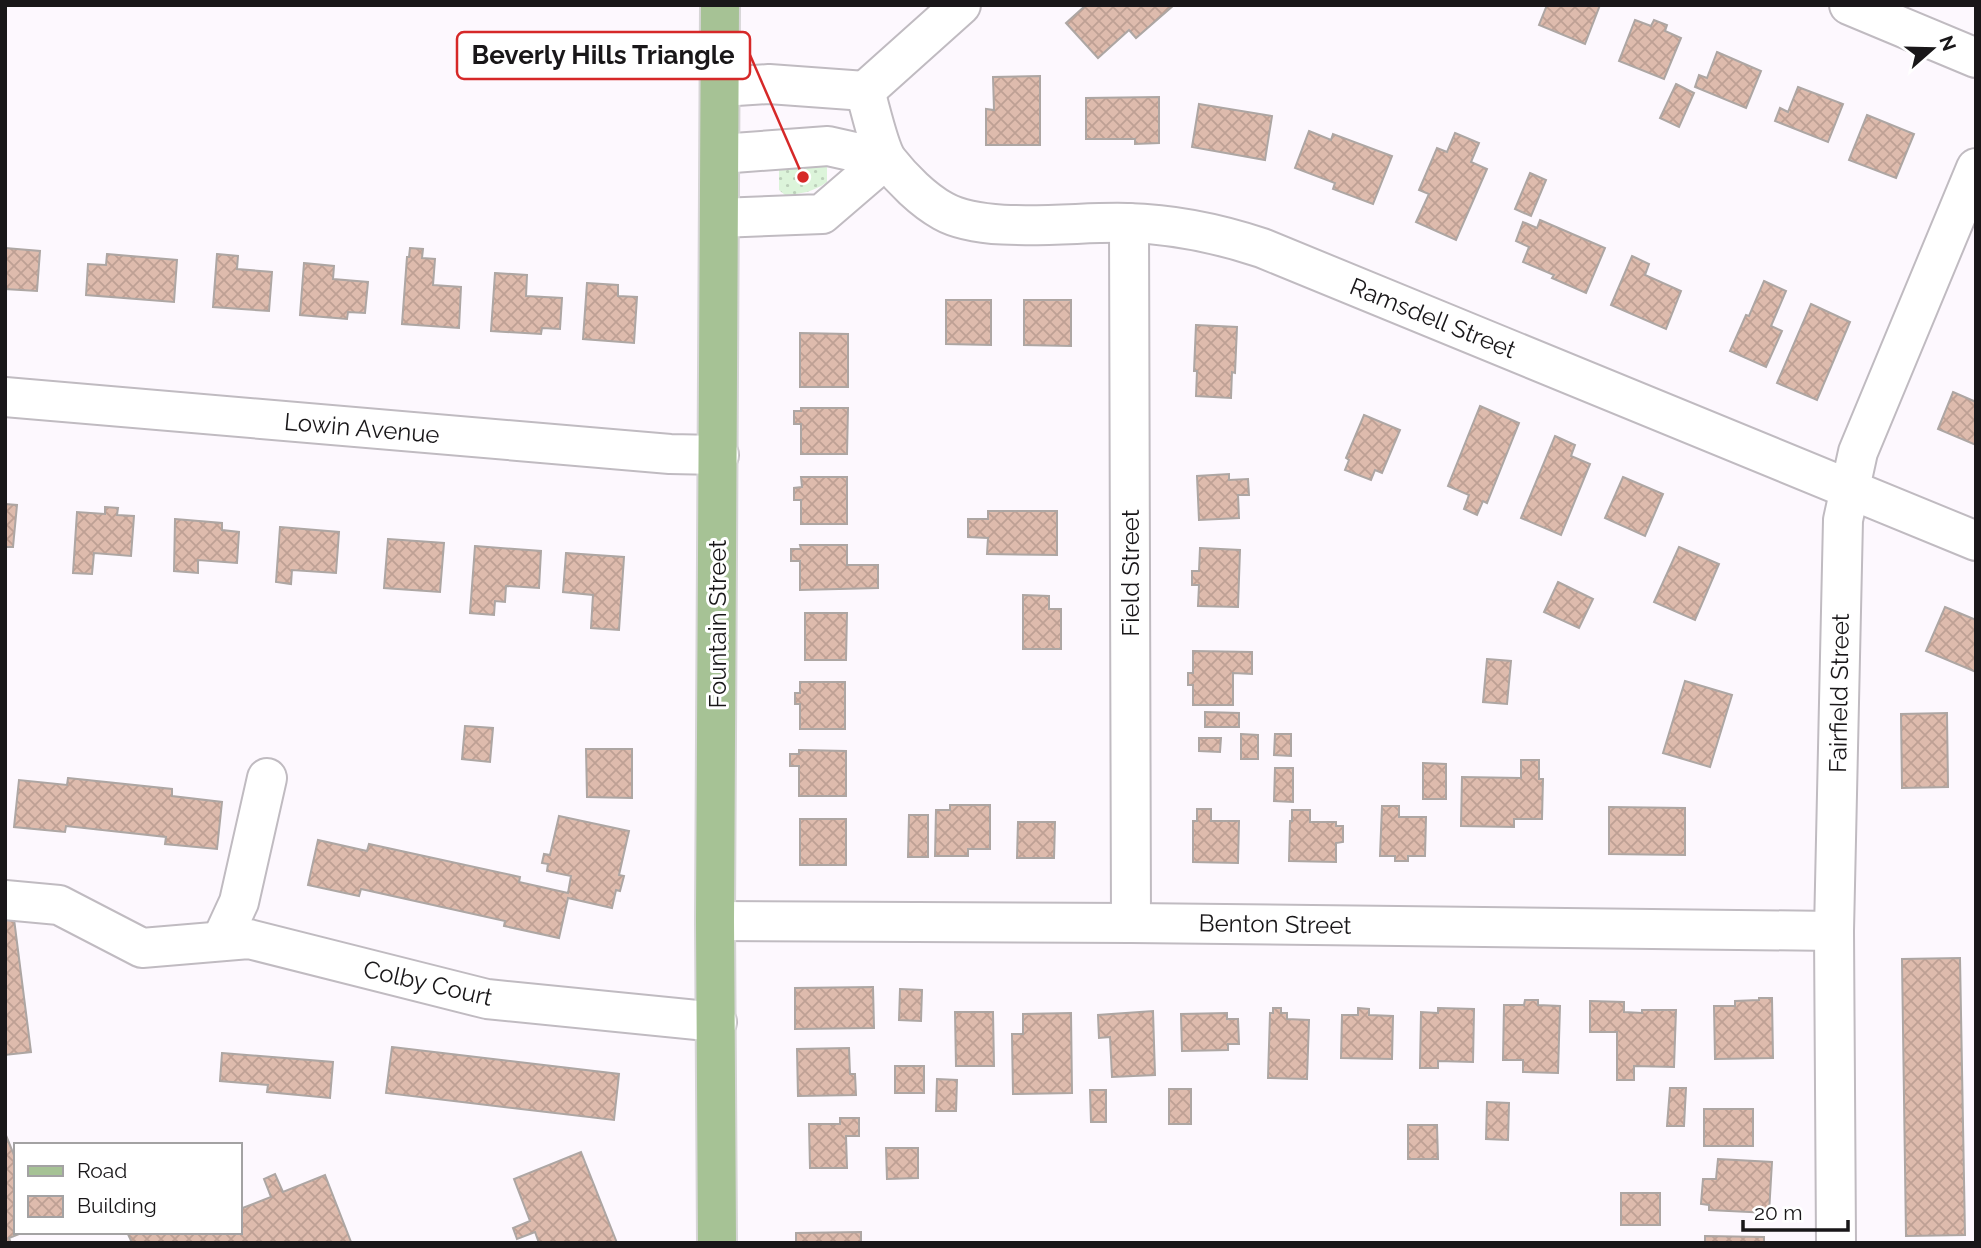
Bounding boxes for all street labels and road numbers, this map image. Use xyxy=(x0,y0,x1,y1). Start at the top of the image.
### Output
street label: Ramsdell Street xyxy=(1346,272,1520,364)
street label: Lowin Avenue xyxy=(283,407,441,449)
street label: Field Street xyxy=(1116,509,1145,637)
street label: Fountain Street xyxy=(703,540,732,708)
street label: Fairfield Street xyxy=(1823,613,1855,773)
street label: Benton Street xyxy=(1198,908,1352,940)
street label: Colby Court xyxy=(361,954,495,1012)

